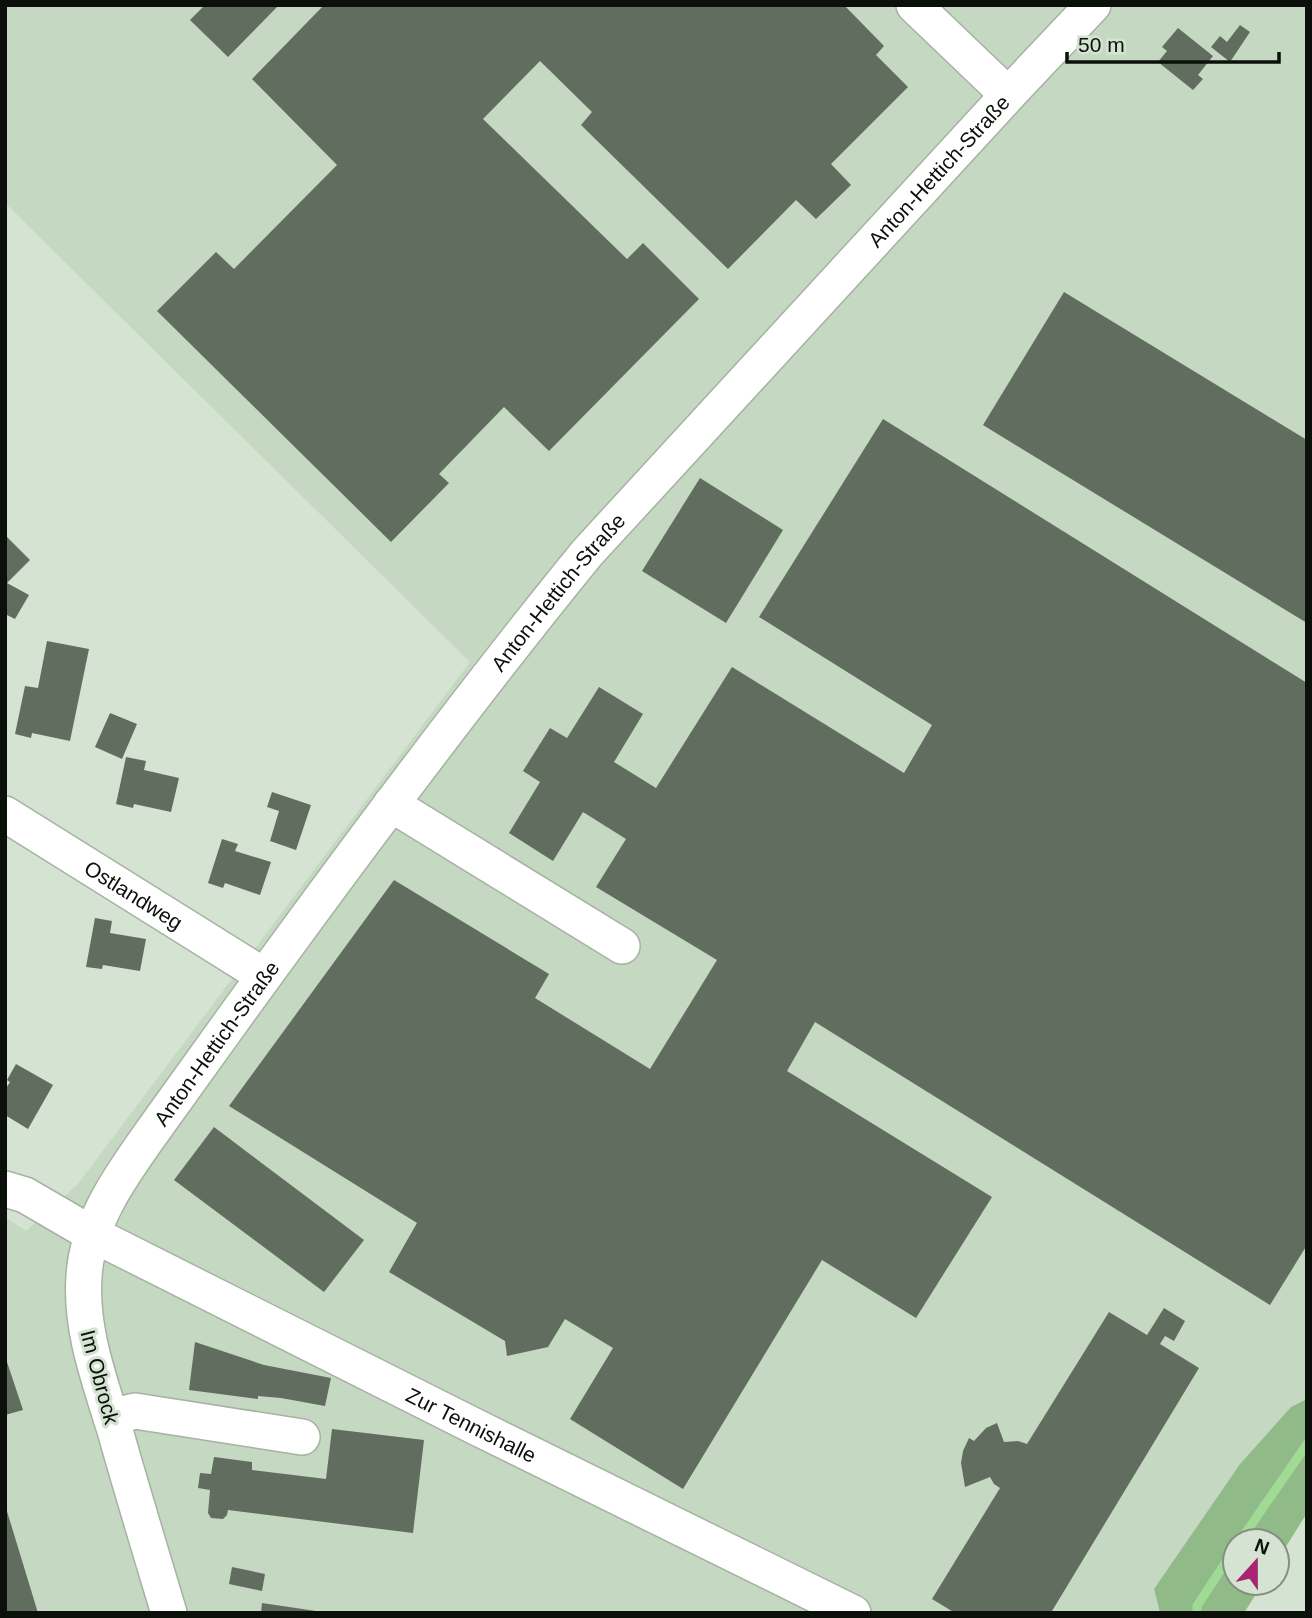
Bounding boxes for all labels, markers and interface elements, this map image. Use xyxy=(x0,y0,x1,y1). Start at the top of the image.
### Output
scale bar xyxy=(1067,21,1279,65)
text: 50 m xyxy=(1078,33,1125,56)
street label: Anton-Hettich-Straße xyxy=(863,90,1014,251)
street label: Anton-Hettich-Straße xyxy=(486,508,629,675)
street label: Ostlandweg xyxy=(81,855,187,934)
street label: Anton-Hettich-Straße xyxy=(149,956,283,1130)
street label: Im Obrock xyxy=(76,1327,124,1427)
street label: Zur Tennishalle xyxy=(403,1382,540,1466)
north arrow xyxy=(1221,1527,1291,1597)
text: N xyxy=(1252,1534,1272,1559)

